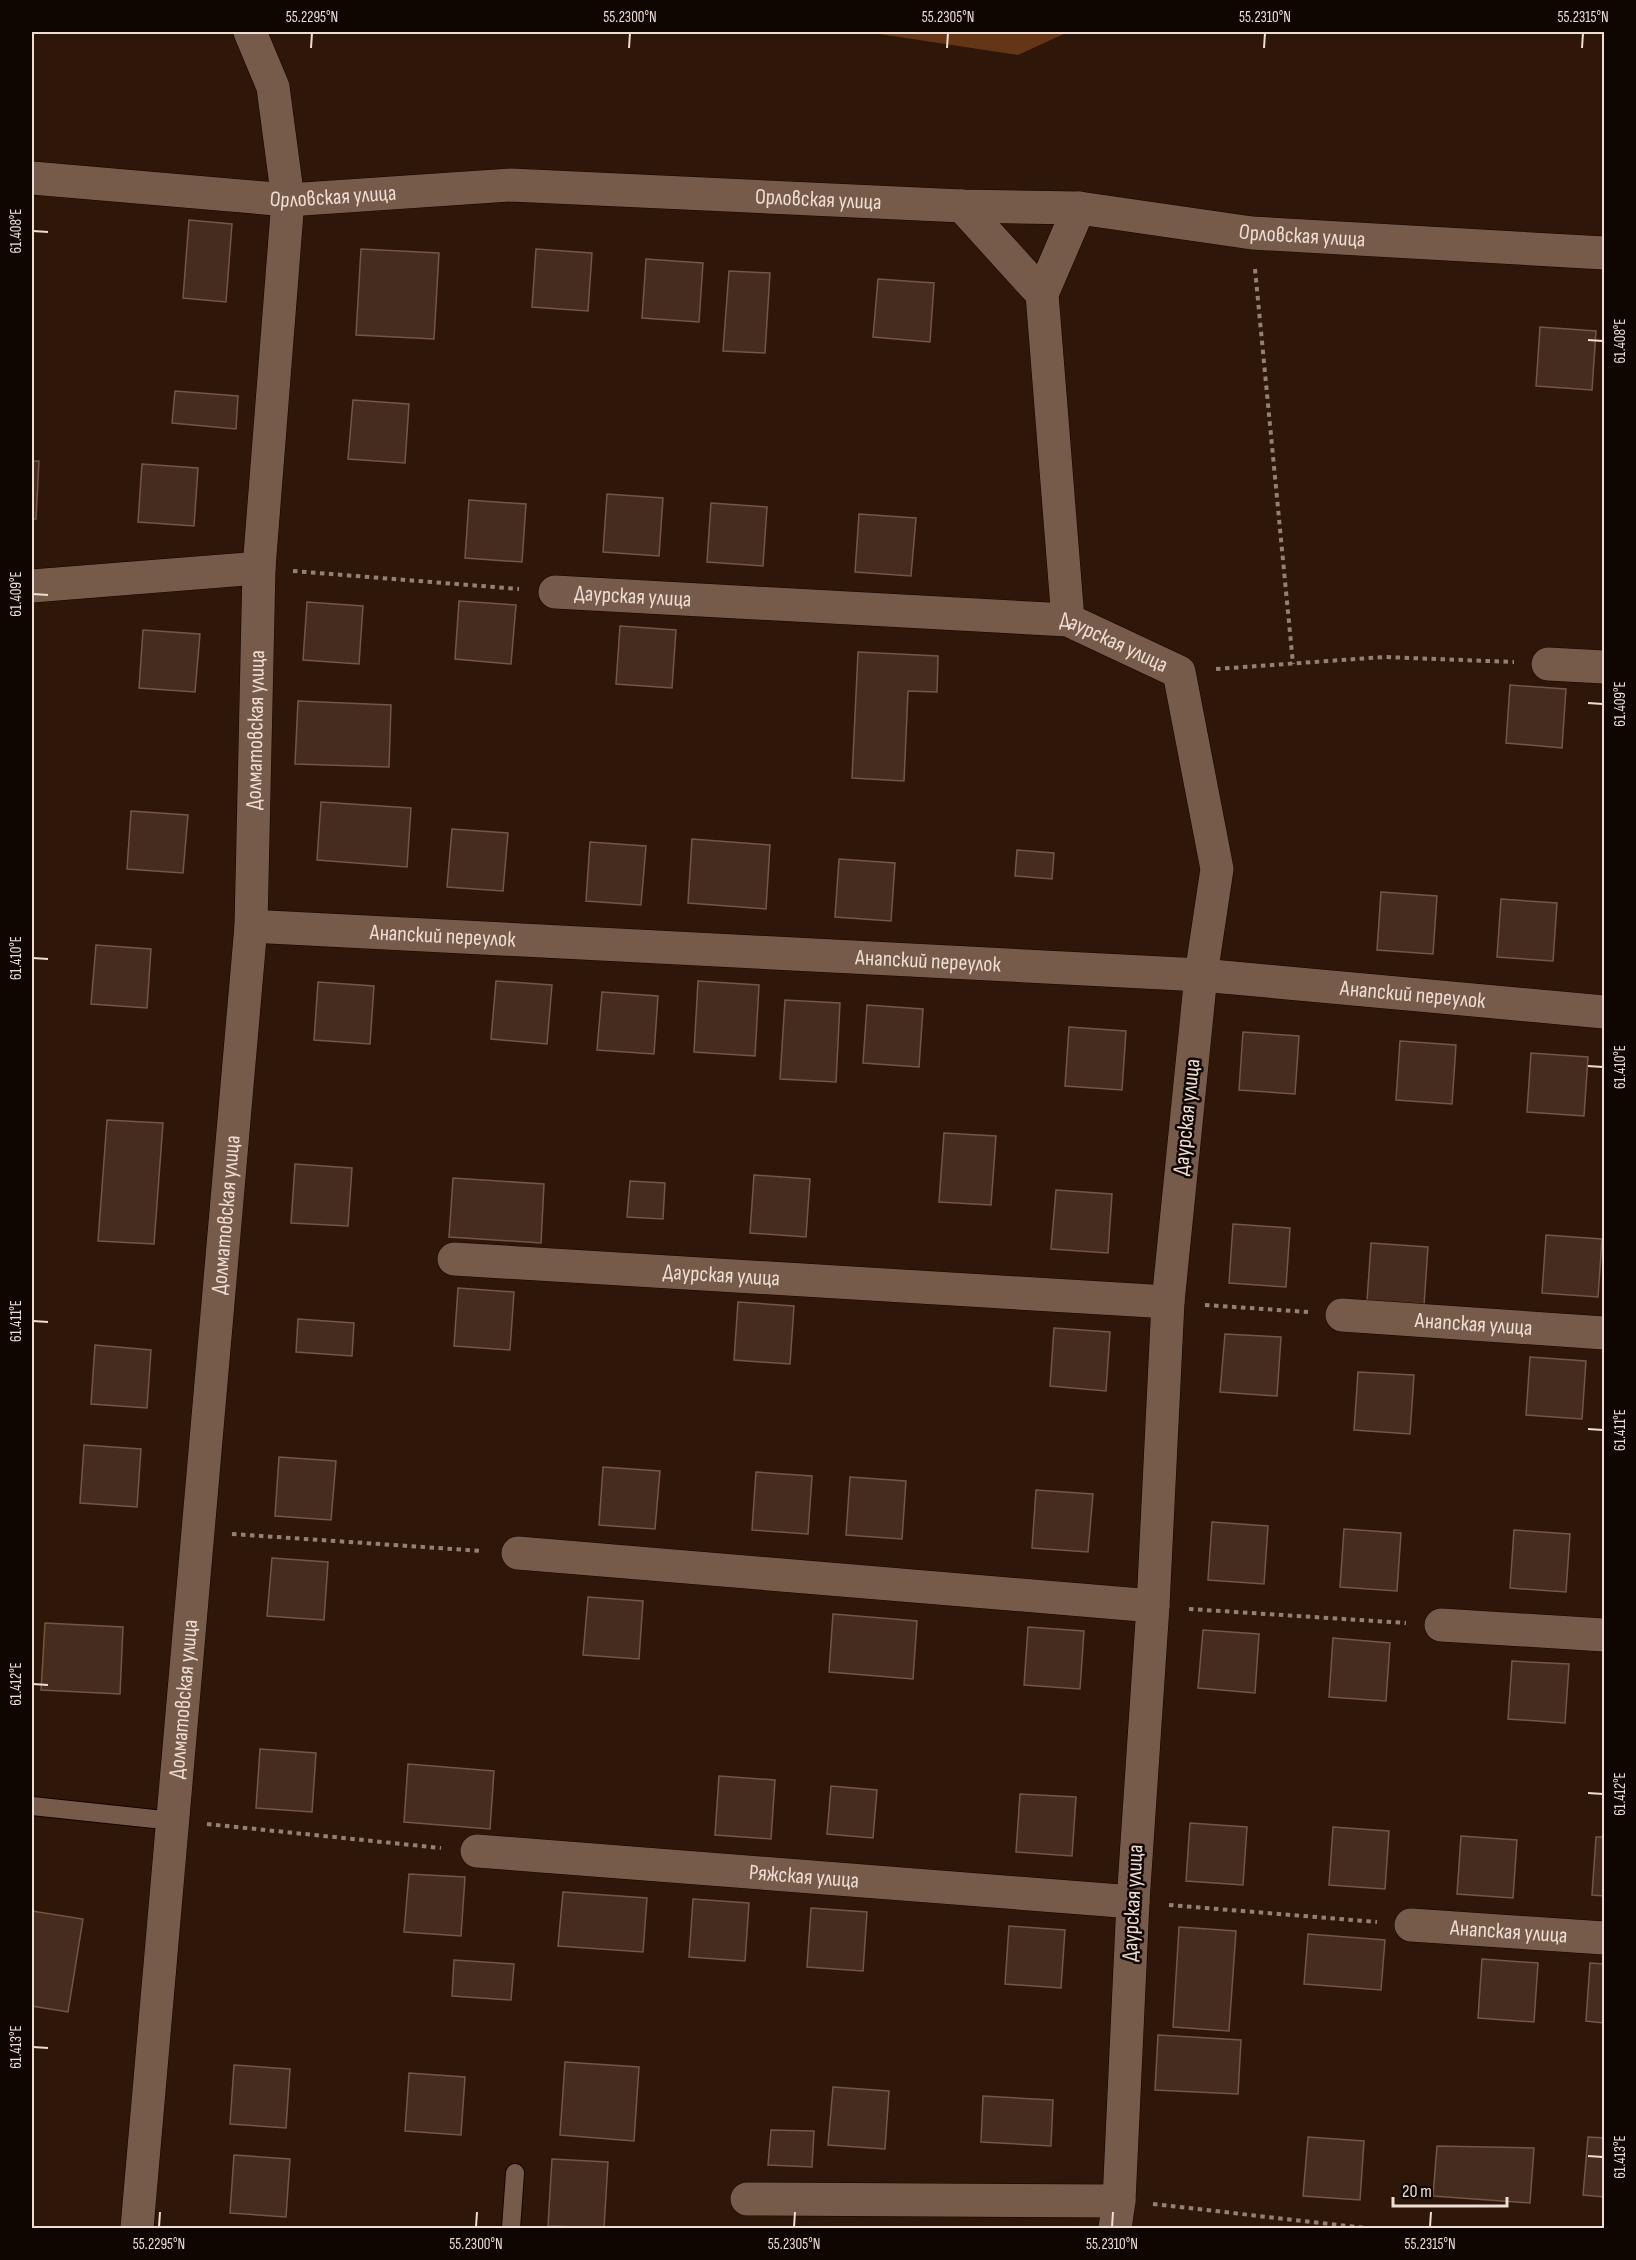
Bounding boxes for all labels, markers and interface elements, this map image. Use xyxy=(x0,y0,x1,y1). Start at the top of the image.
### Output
text: 55.2295°N xyxy=(286,8,338,27)
text: 55.2300°N xyxy=(603,8,657,27)
text: 55.2305°N xyxy=(922,8,974,27)
text: 55.2310°N xyxy=(1239,8,1291,27)
text: 55.2315°N xyxy=(1557,8,1609,27)
street label: Орловская улица xyxy=(269,179,397,214)
street label: Орловская улица xyxy=(754,183,882,216)
text: 61.408°E xyxy=(7,209,26,254)
street label: Орловская улица xyxy=(1237,218,1366,253)
text: 61.408°E xyxy=(1611,319,1630,364)
text: 61.409°E xyxy=(7,571,26,617)
street label: Даурская улица xyxy=(574,580,692,613)
street label: Даурская улица xyxy=(1059,606,1172,678)
street label: Долматовская улица xyxy=(240,650,271,810)
text: 61.409°E xyxy=(1611,681,1630,727)
street label: Анапский переулок xyxy=(368,919,517,953)
text: 61.410°E xyxy=(7,936,26,980)
street label: Анапский переулок xyxy=(854,944,1002,978)
street label: Анапский переулок xyxy=(1338,974,1487,1015)
text: 61.410°E xyxy=(1611,1045,1630,1089)
street label: Даурская улица xyxy=(1167,1057,1207,1177)
street label: Долматовская улица xyxy=(205,1134,246,1296)
street label: Даурская улица xyxy=(662,1258,781,1292)
text: 61.411°E xyxy=(7,1300,26,1342)
street label: Анапская улица xyxy=(1413,1306,1533,1342)
text: 61.411°E xyxy=(1611,1409,1630,1451)
street label: Долматовская улица xyxy=(163,1618,204,1780)
text: 61.412°E xyxy=(7,1662,26,1706)
text: 61.412°E xyxy=(1611,1772,1630,1816)
street label: Даурская улица xyxy=(1116,1844,1150,1962)
street label: Ряжская улица xyxy=(748,1859,860,1894)
street label: Анапская улица xyxy=(1448,1914,1568,1949)
text: 61.413°E xyxy=(7,2025,26,2069)
text: 61.413°E xyxy=(1611,2135,1630,2179)
scale bar xyxy=(1393,2170,1507,2208)
text: 20 m xyxy=(1402,2181,1432,2202)
text: 55.2295°N xyxy=(133,2235,185,2254)
text: 55.2300°N xyxy=(449,2235,503,2254)
text: 55.2305°N xyxy=(768,2235,820,2254)
text: 55.2310°N xyxy=(1086,2235,1138,2254)
text: 55.2315°N xyxy=(1404,2235,1456,2254)

